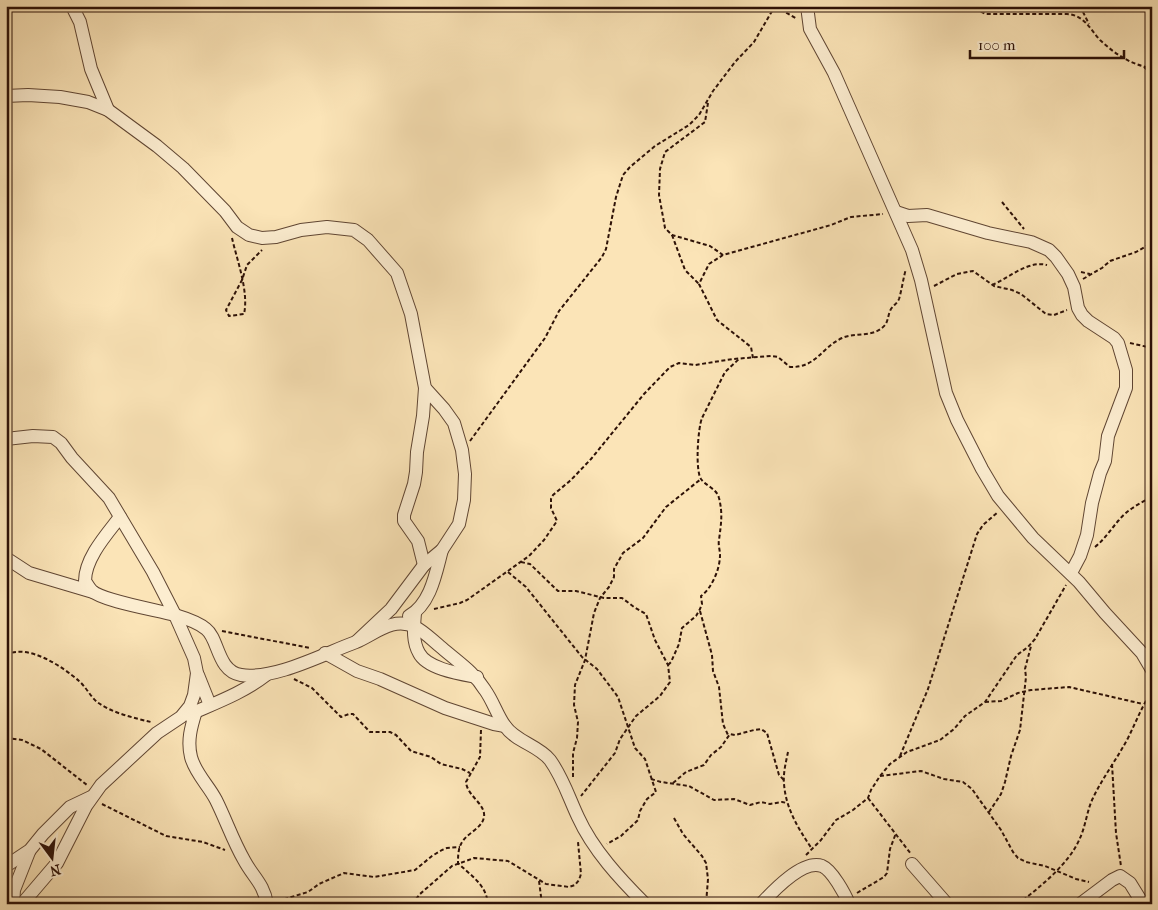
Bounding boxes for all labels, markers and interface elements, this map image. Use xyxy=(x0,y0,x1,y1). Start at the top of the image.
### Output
scale bar xyxy=(970,28,1124,60)
text: 100 m xyxy=(978,36,1016,54)
north arrow xyxy=(28,832,78,882)
text: N xyxy=(48,860,63,880)

